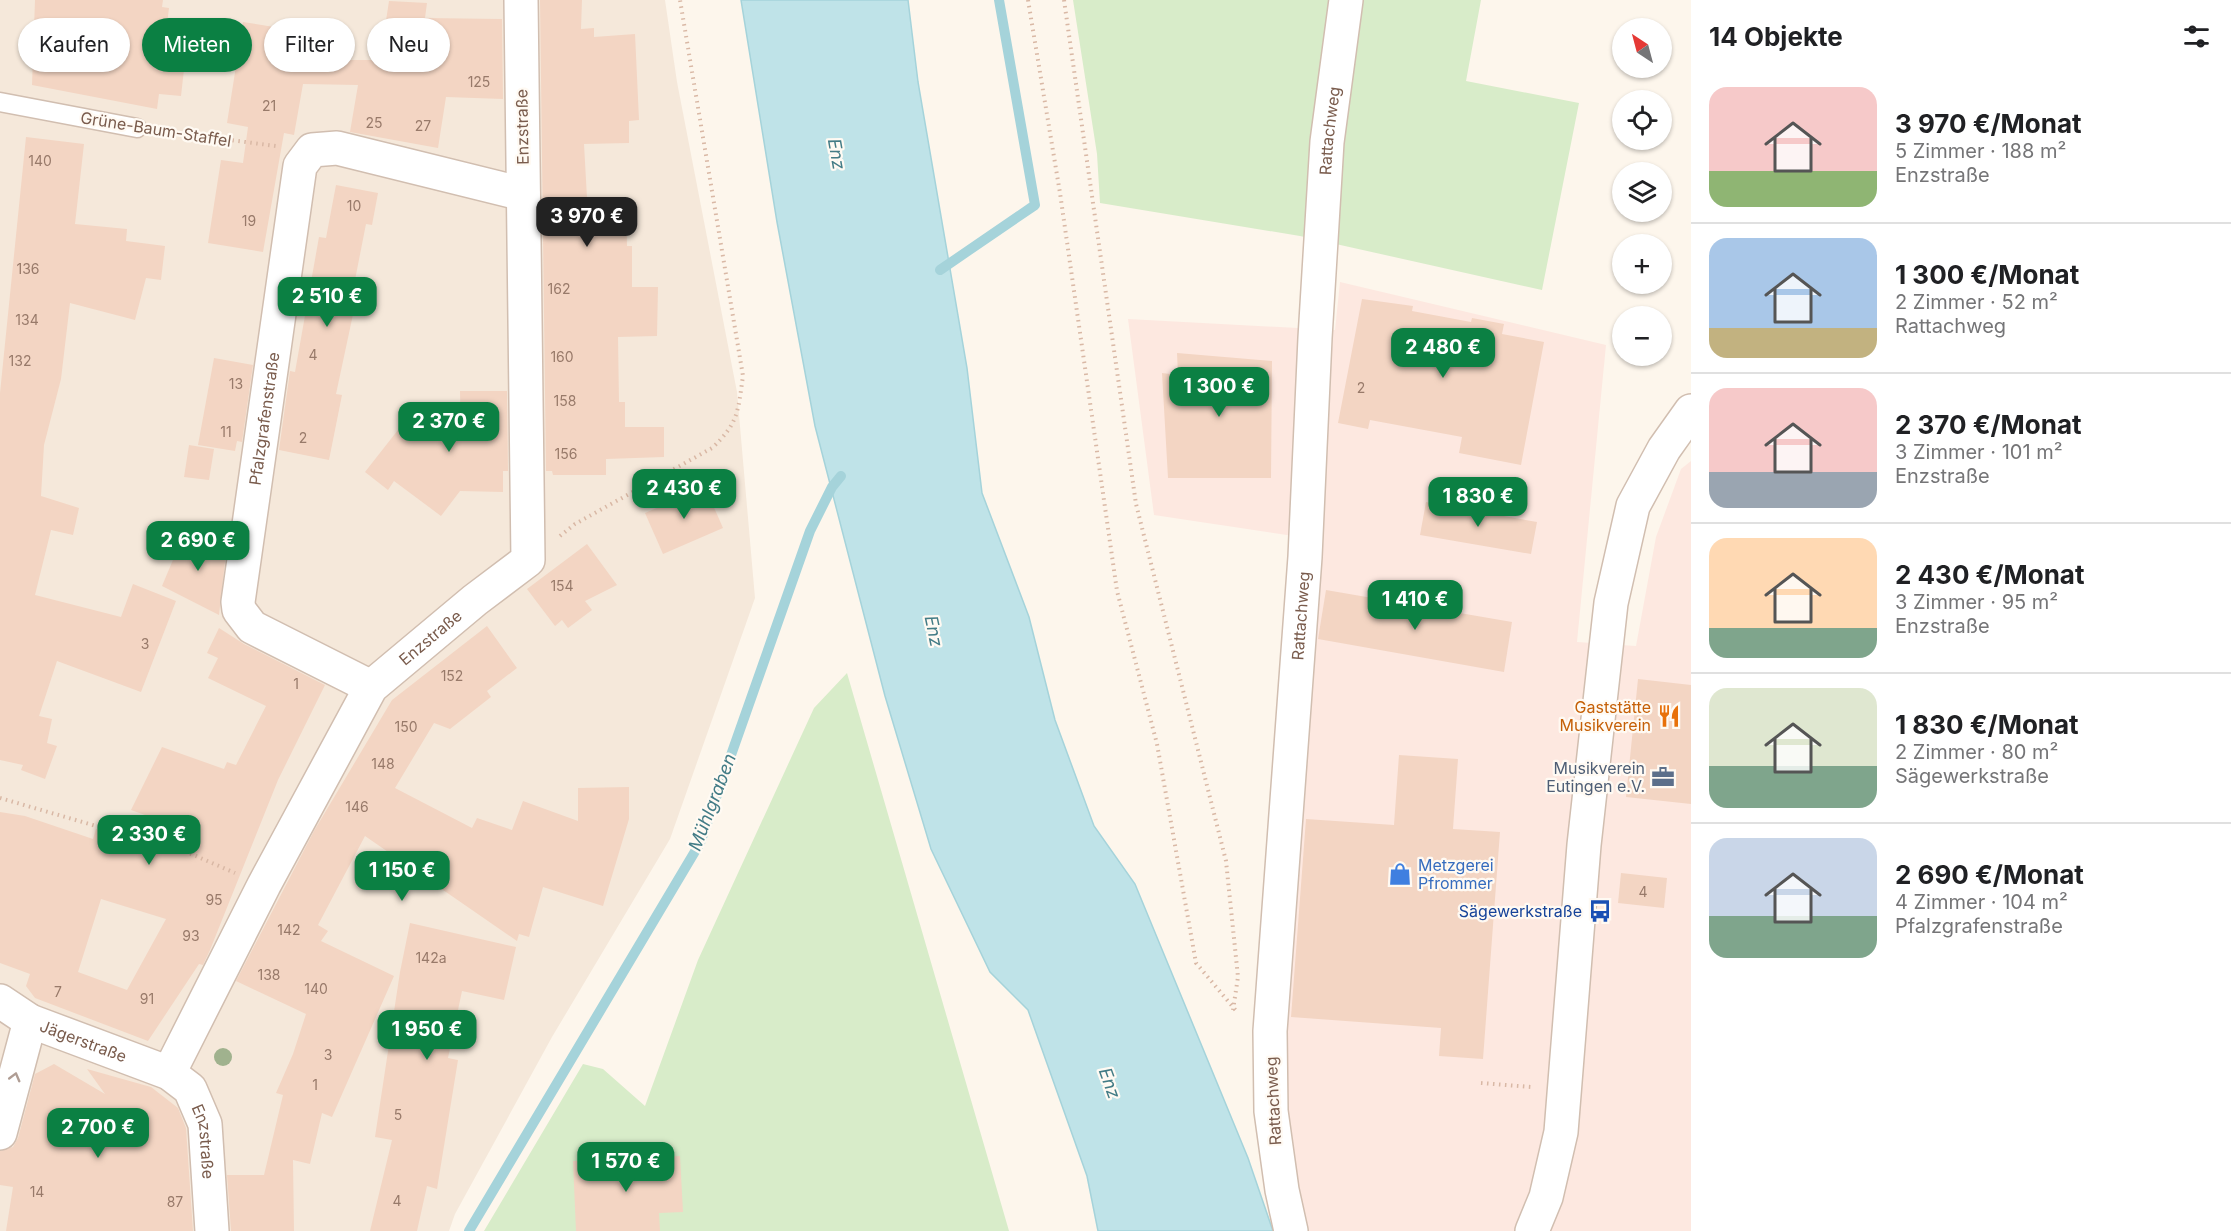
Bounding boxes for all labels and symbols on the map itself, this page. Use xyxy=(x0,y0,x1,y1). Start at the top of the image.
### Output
north arrow xyxy=(1612,18,1672,78)
house number: 125 xyxy=(468,73,490,90)
street label: Rattachweg xyxy=(1315,85,1344,176)
street label: Enzstraße xyxy=(511,89,533,165)
house number: 21 xyxy=(262,97,276,114)
street label: Grüne-Baum-Staffel xyxy=(79,107,233,151)
house number: 25 xyxy=(365,114,383,131)
house number: 27 xyxy=(415,117,431,134)
water label: Enz xyxy=(824,137,850,171)
house number: 140 xyxy=(28,152,52,169)
house number: 10 xyxy=(347,197,361,214)
pin: 3 970 € xyxy=(532,197,642,248)
house number: 19 xyxy=(242,212,256,229)
house number: 136 xyxy=(16,260,40,277)
pin: 2 510 € xyxy=(272,277,382,328)
house number: 162 xyxy=(548,280,570,297)
house number: 134 xyxy=(15,311,39,328)
pin: 2 480 € xyxy=(1388,328,1498,379)
house number: 4 xyxy=(308,346,318,363)
house number: 160 xyxy=(550,348,574,365)
street label: Pfalzgrafenstraße xyxy=(245,351,283,486)
house number: 132 xyxy=(9,352,31,369)
pin: 1 300 € xyxy=(1164,367,1274,418)
house number: 13 xyxy=(229,375,243,392)
house number: 2 xyxy=(1357,379,1365,396)
house number: 158 xyxy=(554,392,576,409)
pin: 2 370 € xyxy=(394,402,504,453)
house number: 11 xyxy=(220,423,232,440)
house number: 2 xyxy=(299,429,307,446)
house number: 156 xyxy=(555,445,577,462)
pin: 2 430 € xyxy=(629,469,739,520)
pin: 1 830 € xyxy=(1423,477,1533,528)
pin: 2 690 € xyxy=(143,521,253,572)
street label: Rattachweg xyxy=(1287,571,1314,661)
house number: 154 xyxy=(550,577,574,594)
pin: 1 410 € xyxy=(1360,580,1470,631)
street label: Enzstraße xyxy=(395,605,466,669)
water label: Enz xyxy=(920,613,948,649)
house number: 3 xyxy=(141,635,149,652)
house number: 152 xyxy=(441,667,463,684)
house number: 1 xyxy=(293,675,299,692)
place label: Gaststätte Musikverein xyxy=(1560,697,1651,735)
restaurant icon: Gaststätte Musikverein xyxy=(1656,703,1682,729)
house number: 150 xyxy=(394,718,418,735)
water label: Mühlgraben xyxy=(684,750,740,854)
house number: 148 xyxy=(371,755,395,772)
place label: Musikverein Eutingen e.V. xyxy=(1546,758,1645,796)
office icon: Musikverein Eutingen e.V. xyxy=(1650,764,1676,790)
house number: 146 xyxy=(345,798,369,815)
pin: 2 330 € xyxy=(94,815,204,866)
pin: 1 150 € xyxy=(347,851,457,902)
place label: Metzgerei Pfrommer xyxy=(1418,855,1494,893)
shop icon: Metzgerei Pfrommer xyxy=(1387,861,1413,887)
house number: 4 xyxy=(1638,883,1648,900)
house number: 95 xyxy=(205,891,223,908)
bus stop icon: Sägewerkstraße xyxy=(1587,898,1613,924)
place label: Sägewerkstraße xyxy=(1459,901,1582,921)
house number: 142 xyxy=(277,921,301,938)
house number: 93 xyxy=(182,927,200,944)
house number: 142a xyxy=(415,949,447,966)
house number: 138 xyxy=(257,966,281,983)
house number: 140 xyxy=(304,980,328,997)
house number: 7 xyxy=(54,983,62,1000)
house number: 91 xyxy=(140,990,154,1007)
pin: 1 950 € xyxy=(372,1010,482,1061)
street label: Jägerstraße xyxy=(37,1016,130,1066)
house number: 3 xyxy=(324,1046,332,1063)
street label: Rattachweg xyxy=(1261,1056,1285,1146)
water label: Enz xyxy=(1095,1065,1125,1101)
one-way arrow xyxy=(8,1073,20,1083)
house number: 1 xyxy=(312,1076,318,1093)
street label: Enzstraße xyxy=(188,1101,219,1179)
house number: 5 xyxy=(394,1106,402,1123)
pin: 2 700 € xyxy=(43,1108,153,1159)
pin: 1 570 € xyxy=(571,1142,681,1193)
house number: 14 xyxy=(30,1183,44,1200)
house number: 4 xyxy=(392,1192,402,1209)
house number: 87 xyxy=(167,1193,183,1210)

